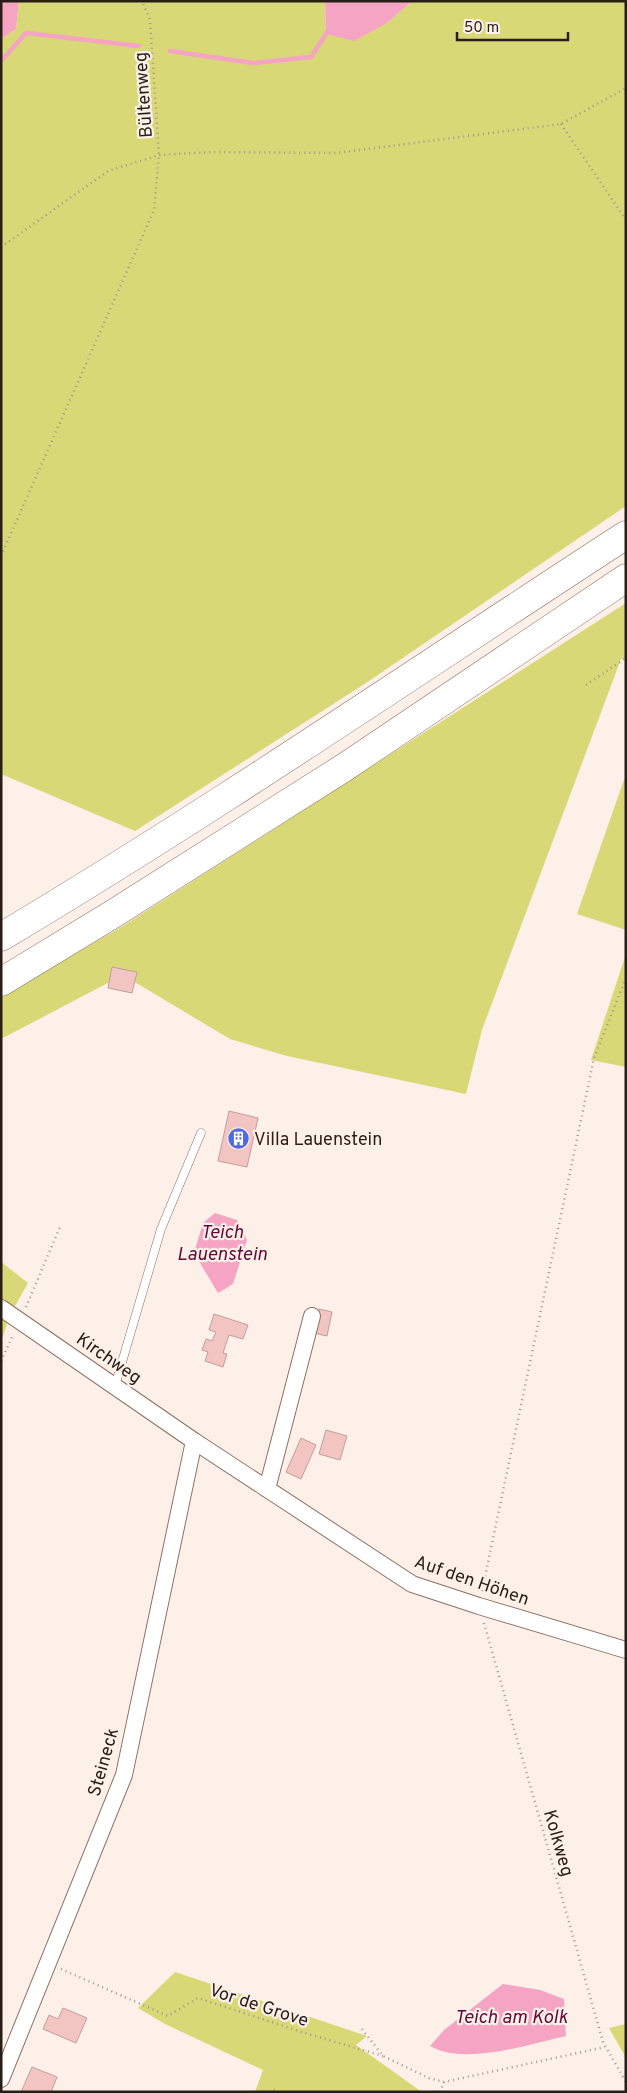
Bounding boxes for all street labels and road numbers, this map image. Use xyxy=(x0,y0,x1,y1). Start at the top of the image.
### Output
street label: Bültenweg xyxy=(130,51,159,139)
street label: Kirchweg xyxy=(71,1328,145,1390)
street label: Auf den Höhen xyxy=(411,1551,532,1612)
street label: Steineck xyxy=(84,1725,125,1799)
street label: Kolkweg xyxy=(537,1807,578,1879)
street label: Vor de Grove xyxy=(206,1980,311,2033)

